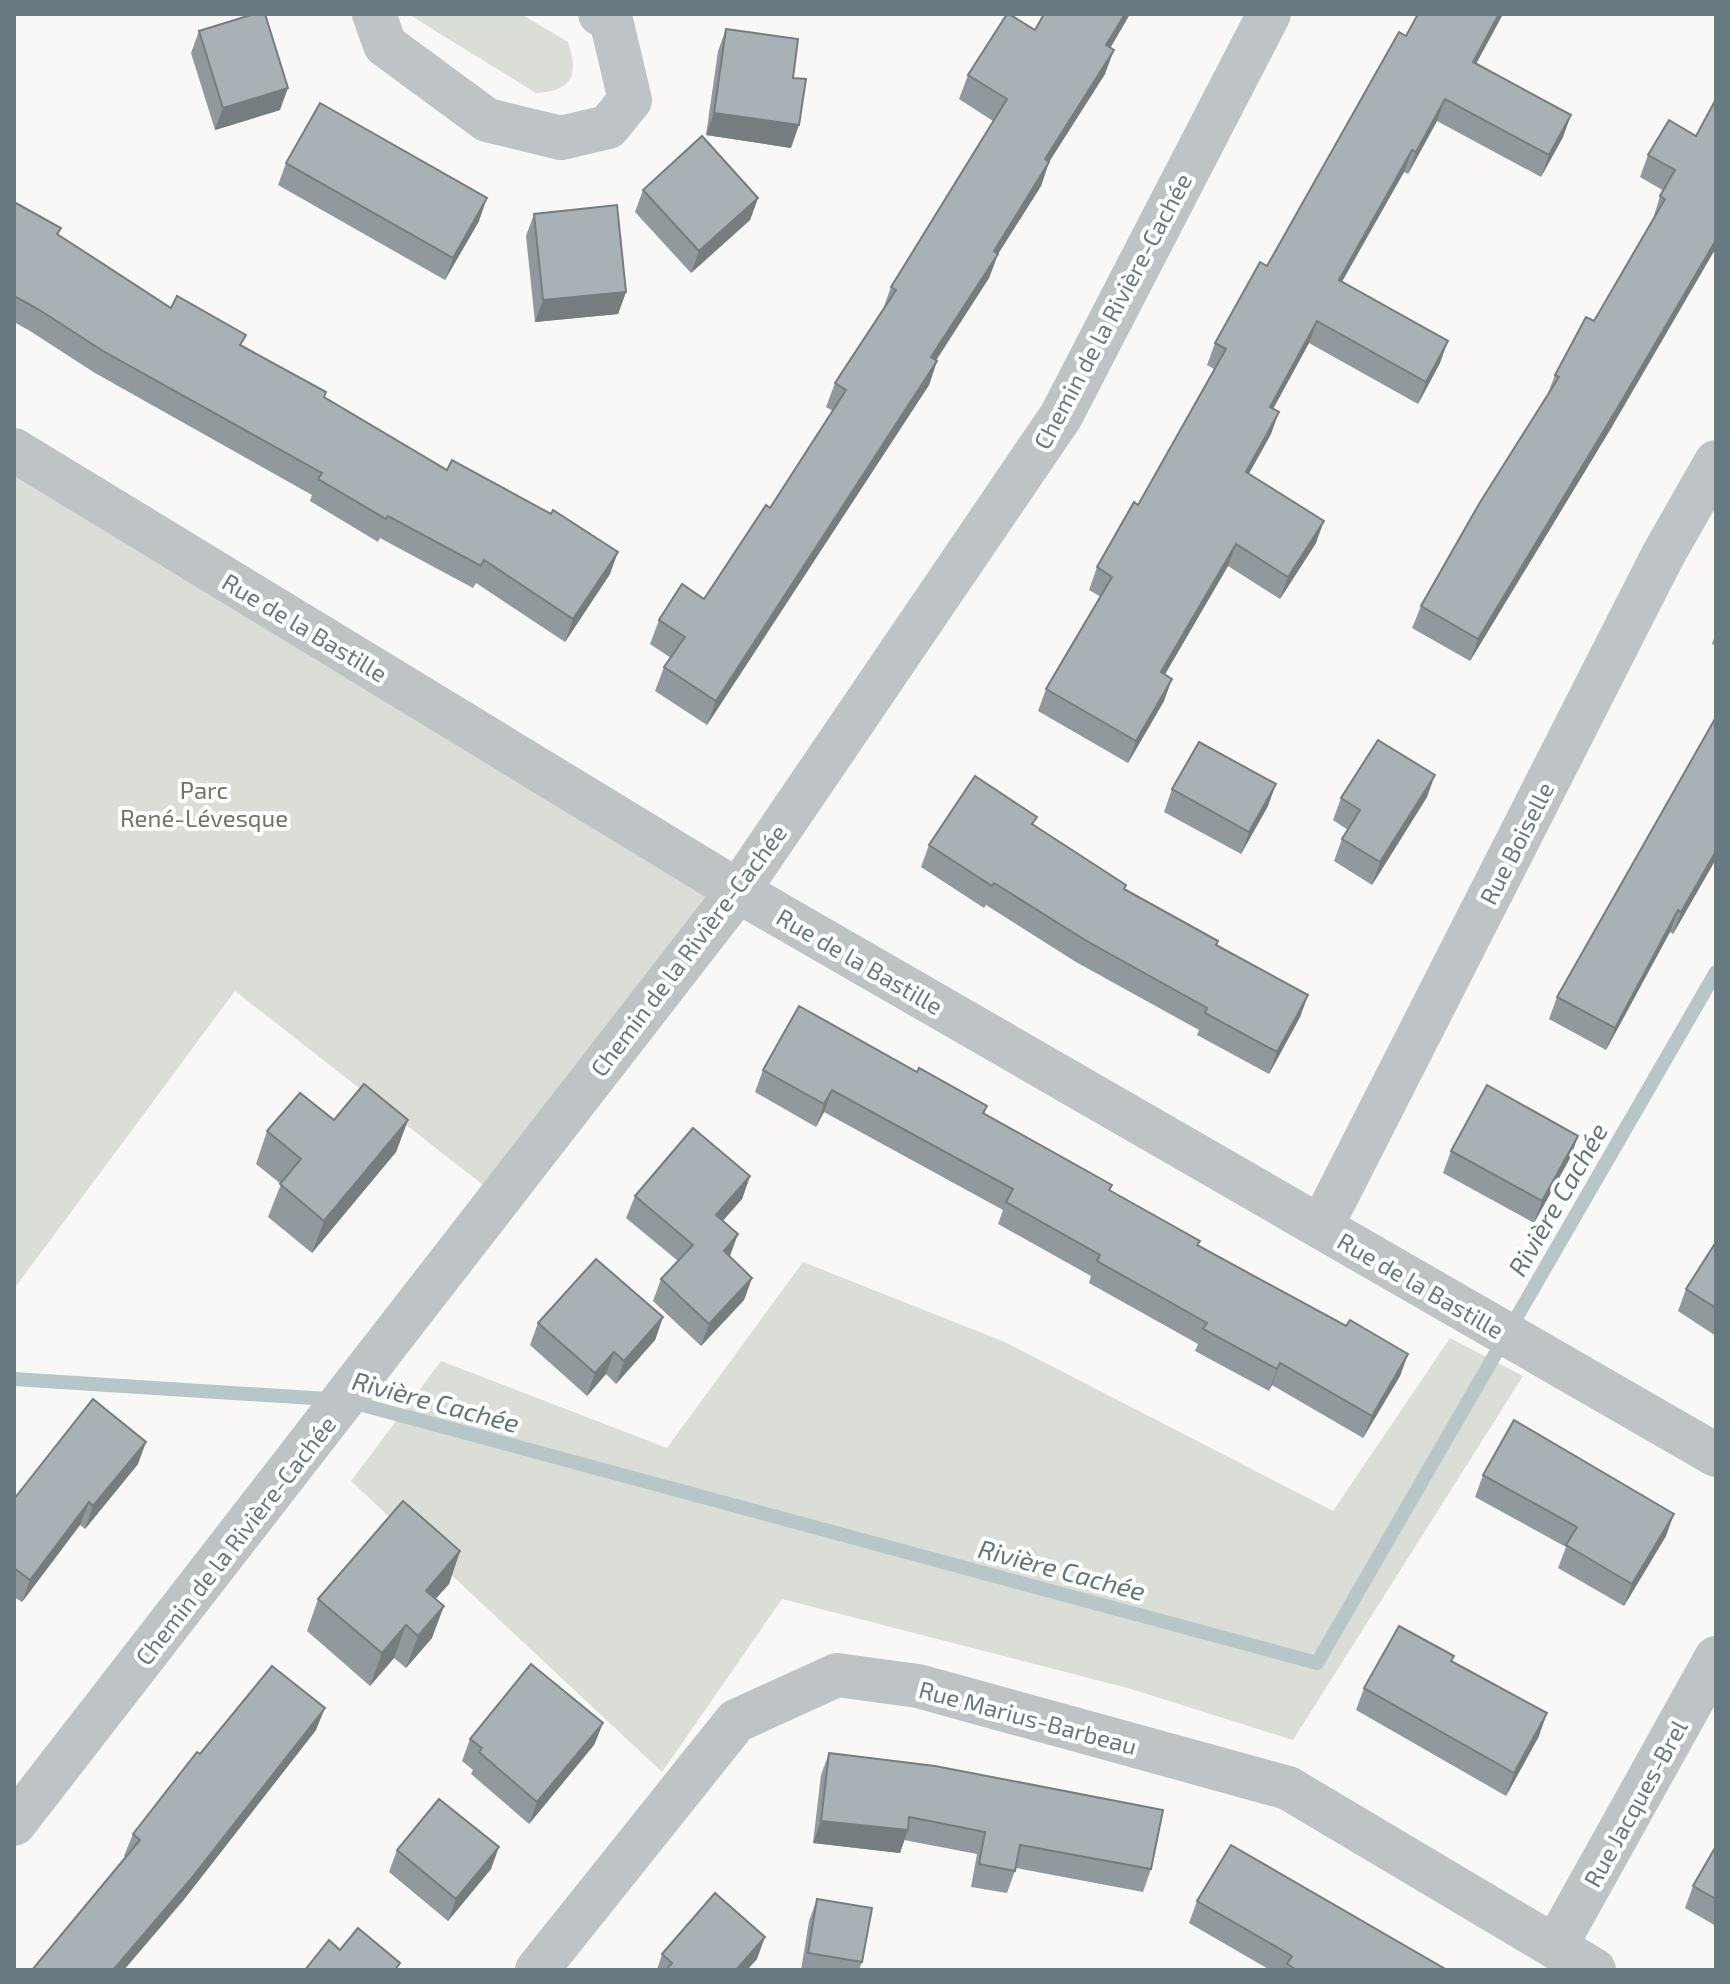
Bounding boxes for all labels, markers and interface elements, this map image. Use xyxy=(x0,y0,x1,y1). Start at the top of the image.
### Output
street label: Chemin de la Rivière-Cachée xyxy=(1027,168,1197,454)
street label: Rue de la Bastille xyxy=(217,566,393,688)
park label: Parc René-Lévesque xyxy=(120,775,288,832)
street label: Rue Boiselle xyxy=(1473,777,1559,909)
street label: Chemin de la Rivière-Cachée xyxy=(584,818,792,1082)
street label: Rue de la Bastille xyxy=(772,902,948,1020)
water label: Rivière Cachée xyxy=(1501,1117,1613,1281)
street label: Rue de la Bastille xyxy=(1333,1226,1509,1344)
water label: Rivière Cachée xyxy=(349,1364,523,1438)
street label: Chemin de la Rivière-Cachée xyxy=(129,1410,341,1670)
water label: Rivière Cachée xyxy=(975,1532,1149,1606)
street label: Rue Marius-Barbeau xyxy=(916,1674,1140,1760)
street label: Rue Jacques-Brel xyxy=(1577,1714,1693,1892)

